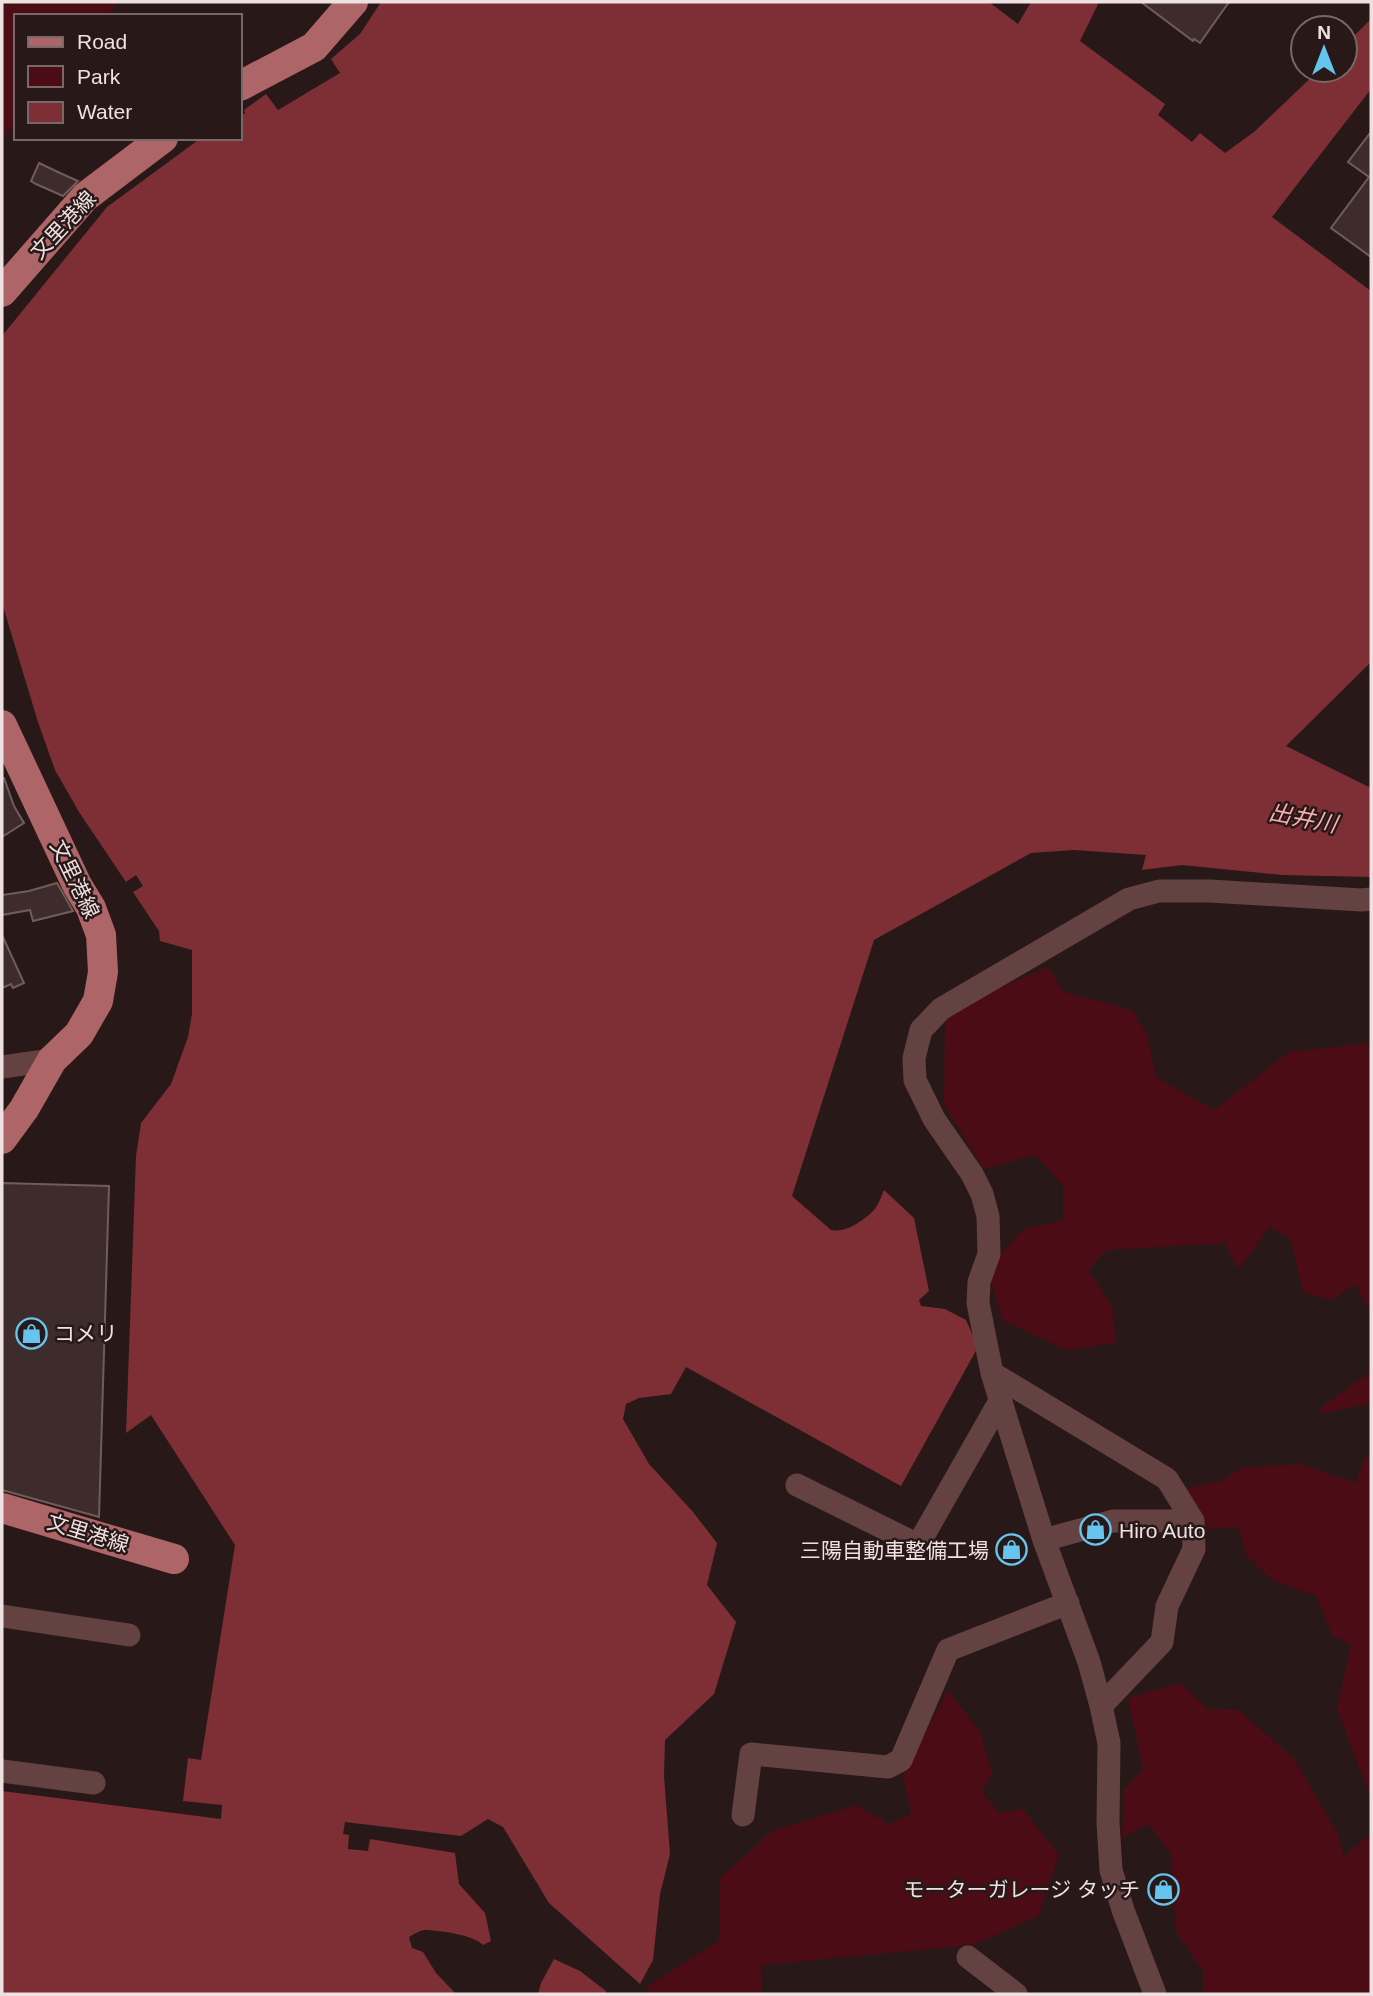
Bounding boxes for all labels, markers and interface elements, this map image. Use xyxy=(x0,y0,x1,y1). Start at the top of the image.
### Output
legend xyxy=(14,14,242,140)
north arrow xyxy=(1289,14,1359,84)
text: N xyxy=(1317,22,1331,43)
text: Road xyxy=(77,30,127,53)
text: Park xyxy=(77,65,121,88)
text: Water xyxy=(77,100,132,123)
street label: 文里港線 xyxy=(26,186,100,264)
water label: 出井川 xyxy=(1267,799,1342,838)
street label: 文里港線 xyxy=(46,836,104,922)
shop icon: コメリ xyxy=(14,1316,48,1350)
place label: コメリ xyxy=(54,1322,117,1345)
street label: 文里港線 xyxy=(44,1510,132,1556)
shop icon: Hiro Auto xyxy=(1079,1513,1113,1547)
place label: Hiro Auto xyxy=(1119,1519,1205,1542)
shop icon: 三陽自動車整備工場 xyxy=(995,1533,1029,1567)
place label: 三陽自動車整備工場 xyxy=(800,1539,989,1562)
shop icon: モーターガレージ タッチ xyxy=(1146,1872,1180,1906)
place label: モーターガレージ タッチ xyxy=(904,1878,1140,1901)

